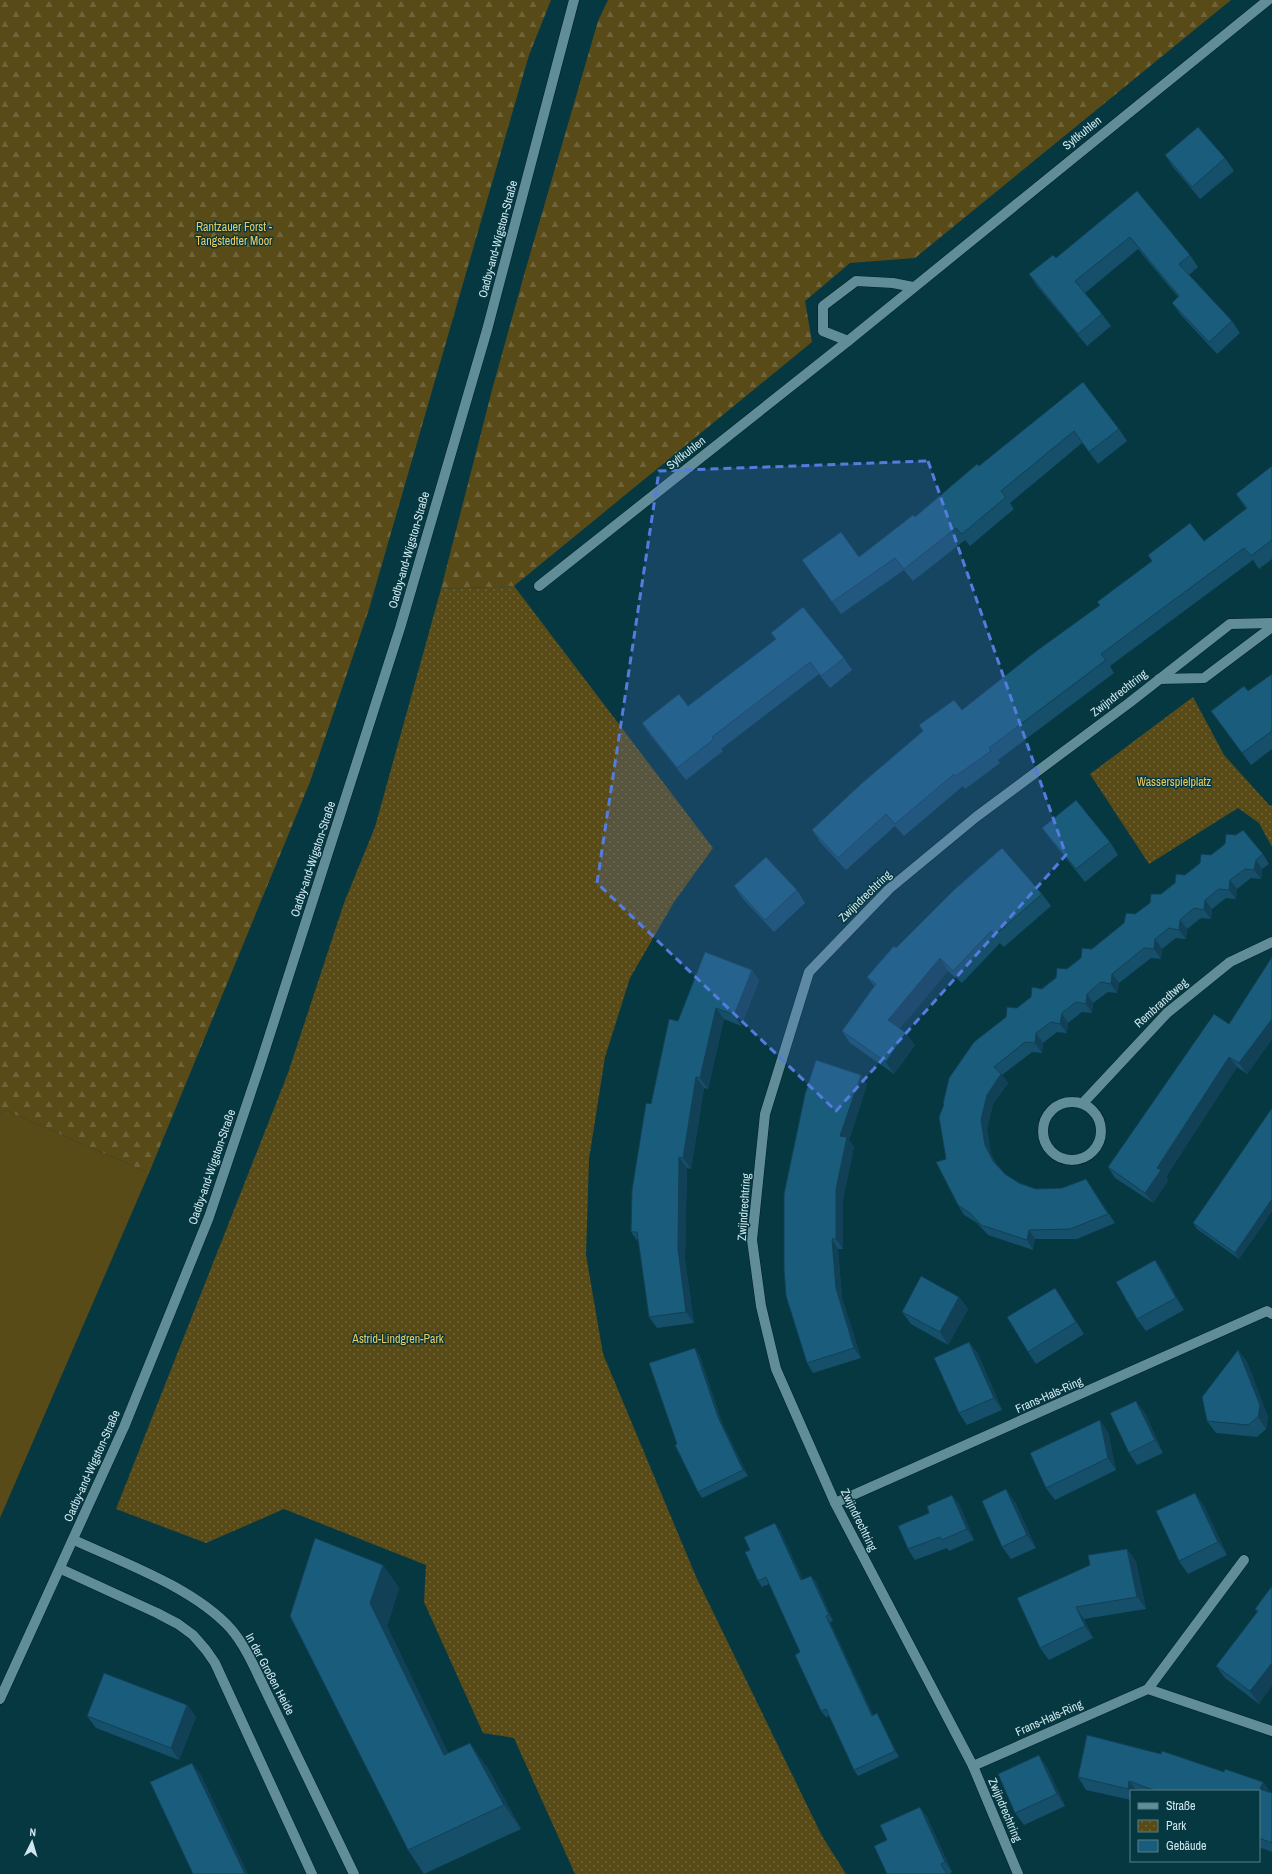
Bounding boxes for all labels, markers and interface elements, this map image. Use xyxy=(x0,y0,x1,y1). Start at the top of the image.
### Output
street label: Syltkuhlen xyxy=(1059,112,1105,154)
street label: Oadby-and-Wigston-Straße xyxy=(475,179,521,299)
park label: Rantzauer Forst - Tangstedter Moor xyxy=(196,219,273,249)
street label: Syltkuhlen xyxy=(663,433,709,473)
street label: Oadby-and-Wigston-Straße xyxy=(385,490,433,610)
street label: Zwijndrechtring xyxy=(1087,666,1151,720)
park label: Wasserspielplatz xyxy=(1137,774,1211,790)
street label: Oadby-and-Wigston-Straße xyxy=(287,799,339,919)
street label: Zwijndrechtring xyxy=(835,866,895,925)
street label: Rembrandtweg xyxy=(1131,974,1192,1031)
street label: Oadby-and-Wigston-Straße xyxy=(185,1107,239,1227)
street label: Zwijndrechtring xyxy=(734,1172,754,1241)
park label: Astrid-Lindgren-Park xyxy=(351,1331,444,1347)
street label: Frans-Hals-Ring xyxy=(1013,1373,1086,1417)
street label: Oadby-and-Wigston-Straße xyxy=(60,1408,124,1524)
street label: Zwijndrechtring xyxy=(837,1486,881,1554)
street label: In der Großen Heide xyxy=(242,1630,298,1718)
street label: Frans-Hals-Ring xyxy=(1013,1696,1086,1740)
street label: Zwijndrechtring xyxy=(984,1776,1026,1845)
legend xyxy=(1130,1790,1260,1862)
text: Straße xyxy=(1166,1798,1196,1814)
text: Park xyxy=(1166,1818,1186,1834)
north arrow xyxy=(12,1822,52,1862)
text: N xyxy=(29,1825,37,1839)
text: Gebäude xyxy=(1166,1838,1207,1854)

